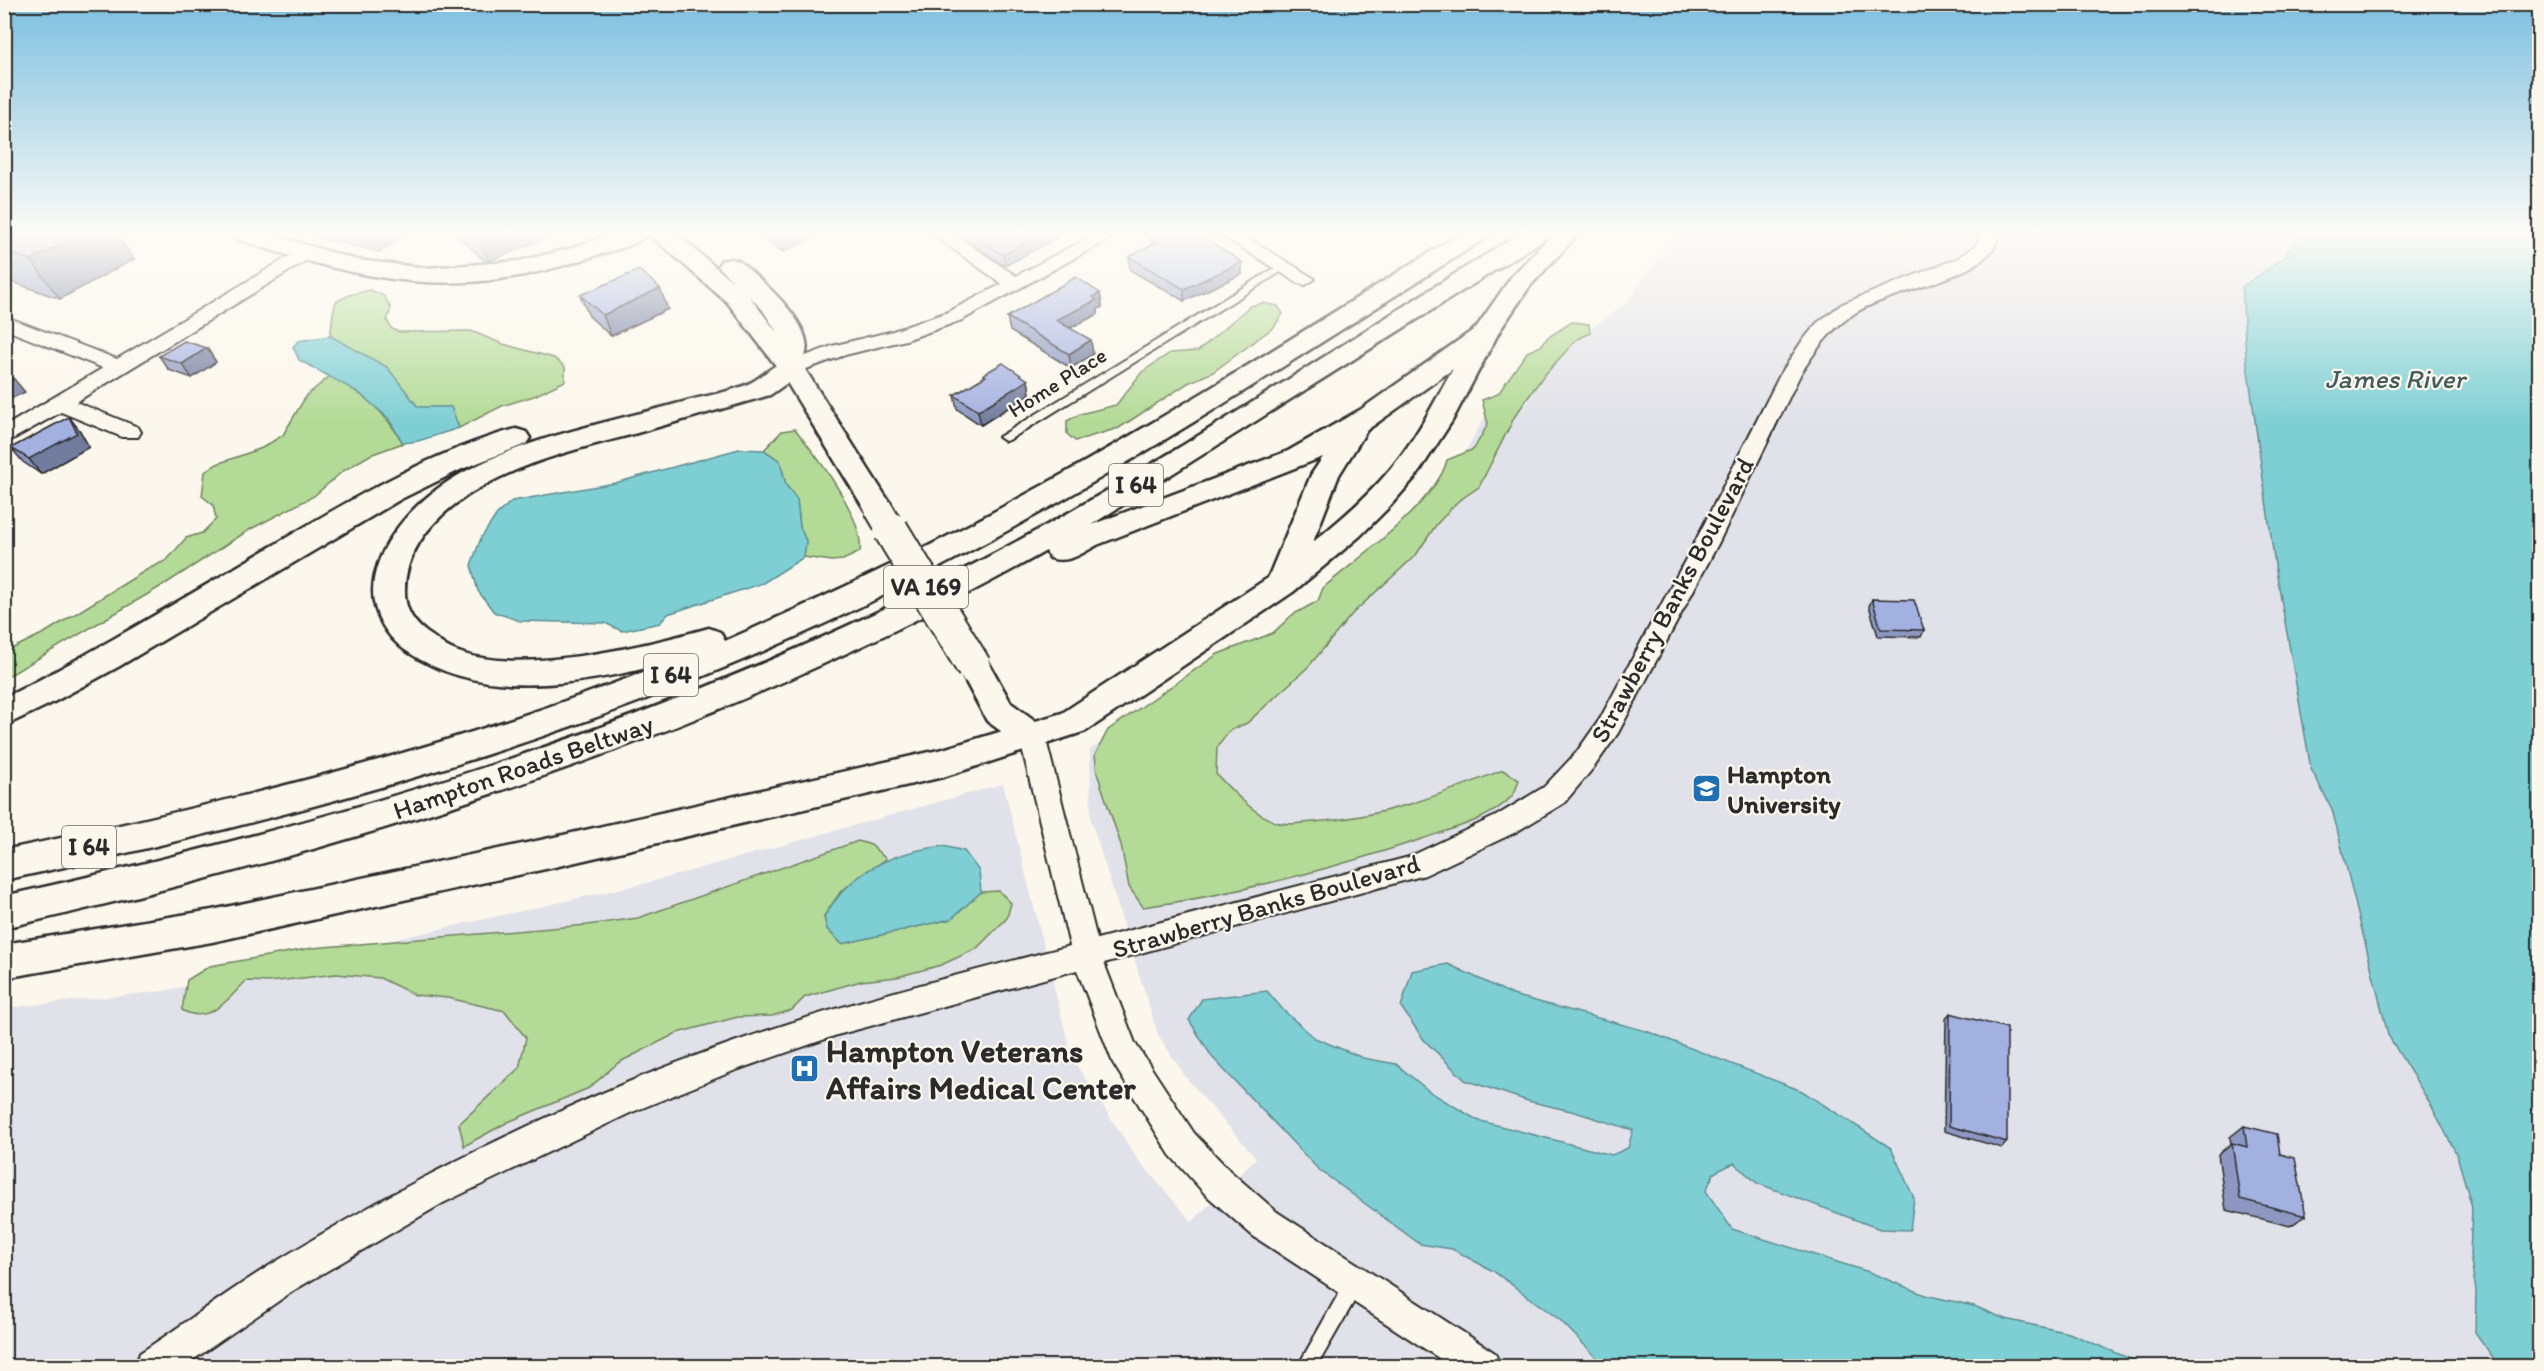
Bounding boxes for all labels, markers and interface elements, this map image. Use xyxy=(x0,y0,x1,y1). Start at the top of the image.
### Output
street label: Home Place xyxy=(1003,341,1112,423)
water label: James River xyxy=(2325,362,2468,395)
street label: Strawberry Banks Boulevard xyxy=(1583,452,1761,748)
road number: I 64 xyxy=(1109,464,1163,506)
road number: VA 169 xyxy=(884,566,968,608)
road number: I 64 xyxy=(644,654,698,696)
street label: Hampton Roads Beltway xyxy=(389,707,657,827)
place label: Hampton University xyxy=(1727,758,1841,820)
school or university icon: Hampton University xyxy=(1690,773,1722,805)
road number: I 64 xyxy=(62,826,116,868)
street label: Strawberry Banks Boulevard xyxy=(1109,847,1423,965)
place label: Hampton Veterans Affairs Medical Center xyxy=(825,1032,1136,1107)
hospital icon: Hampton Veterans Affairs Medical Center xyxy=(789,1053,821,1085)

